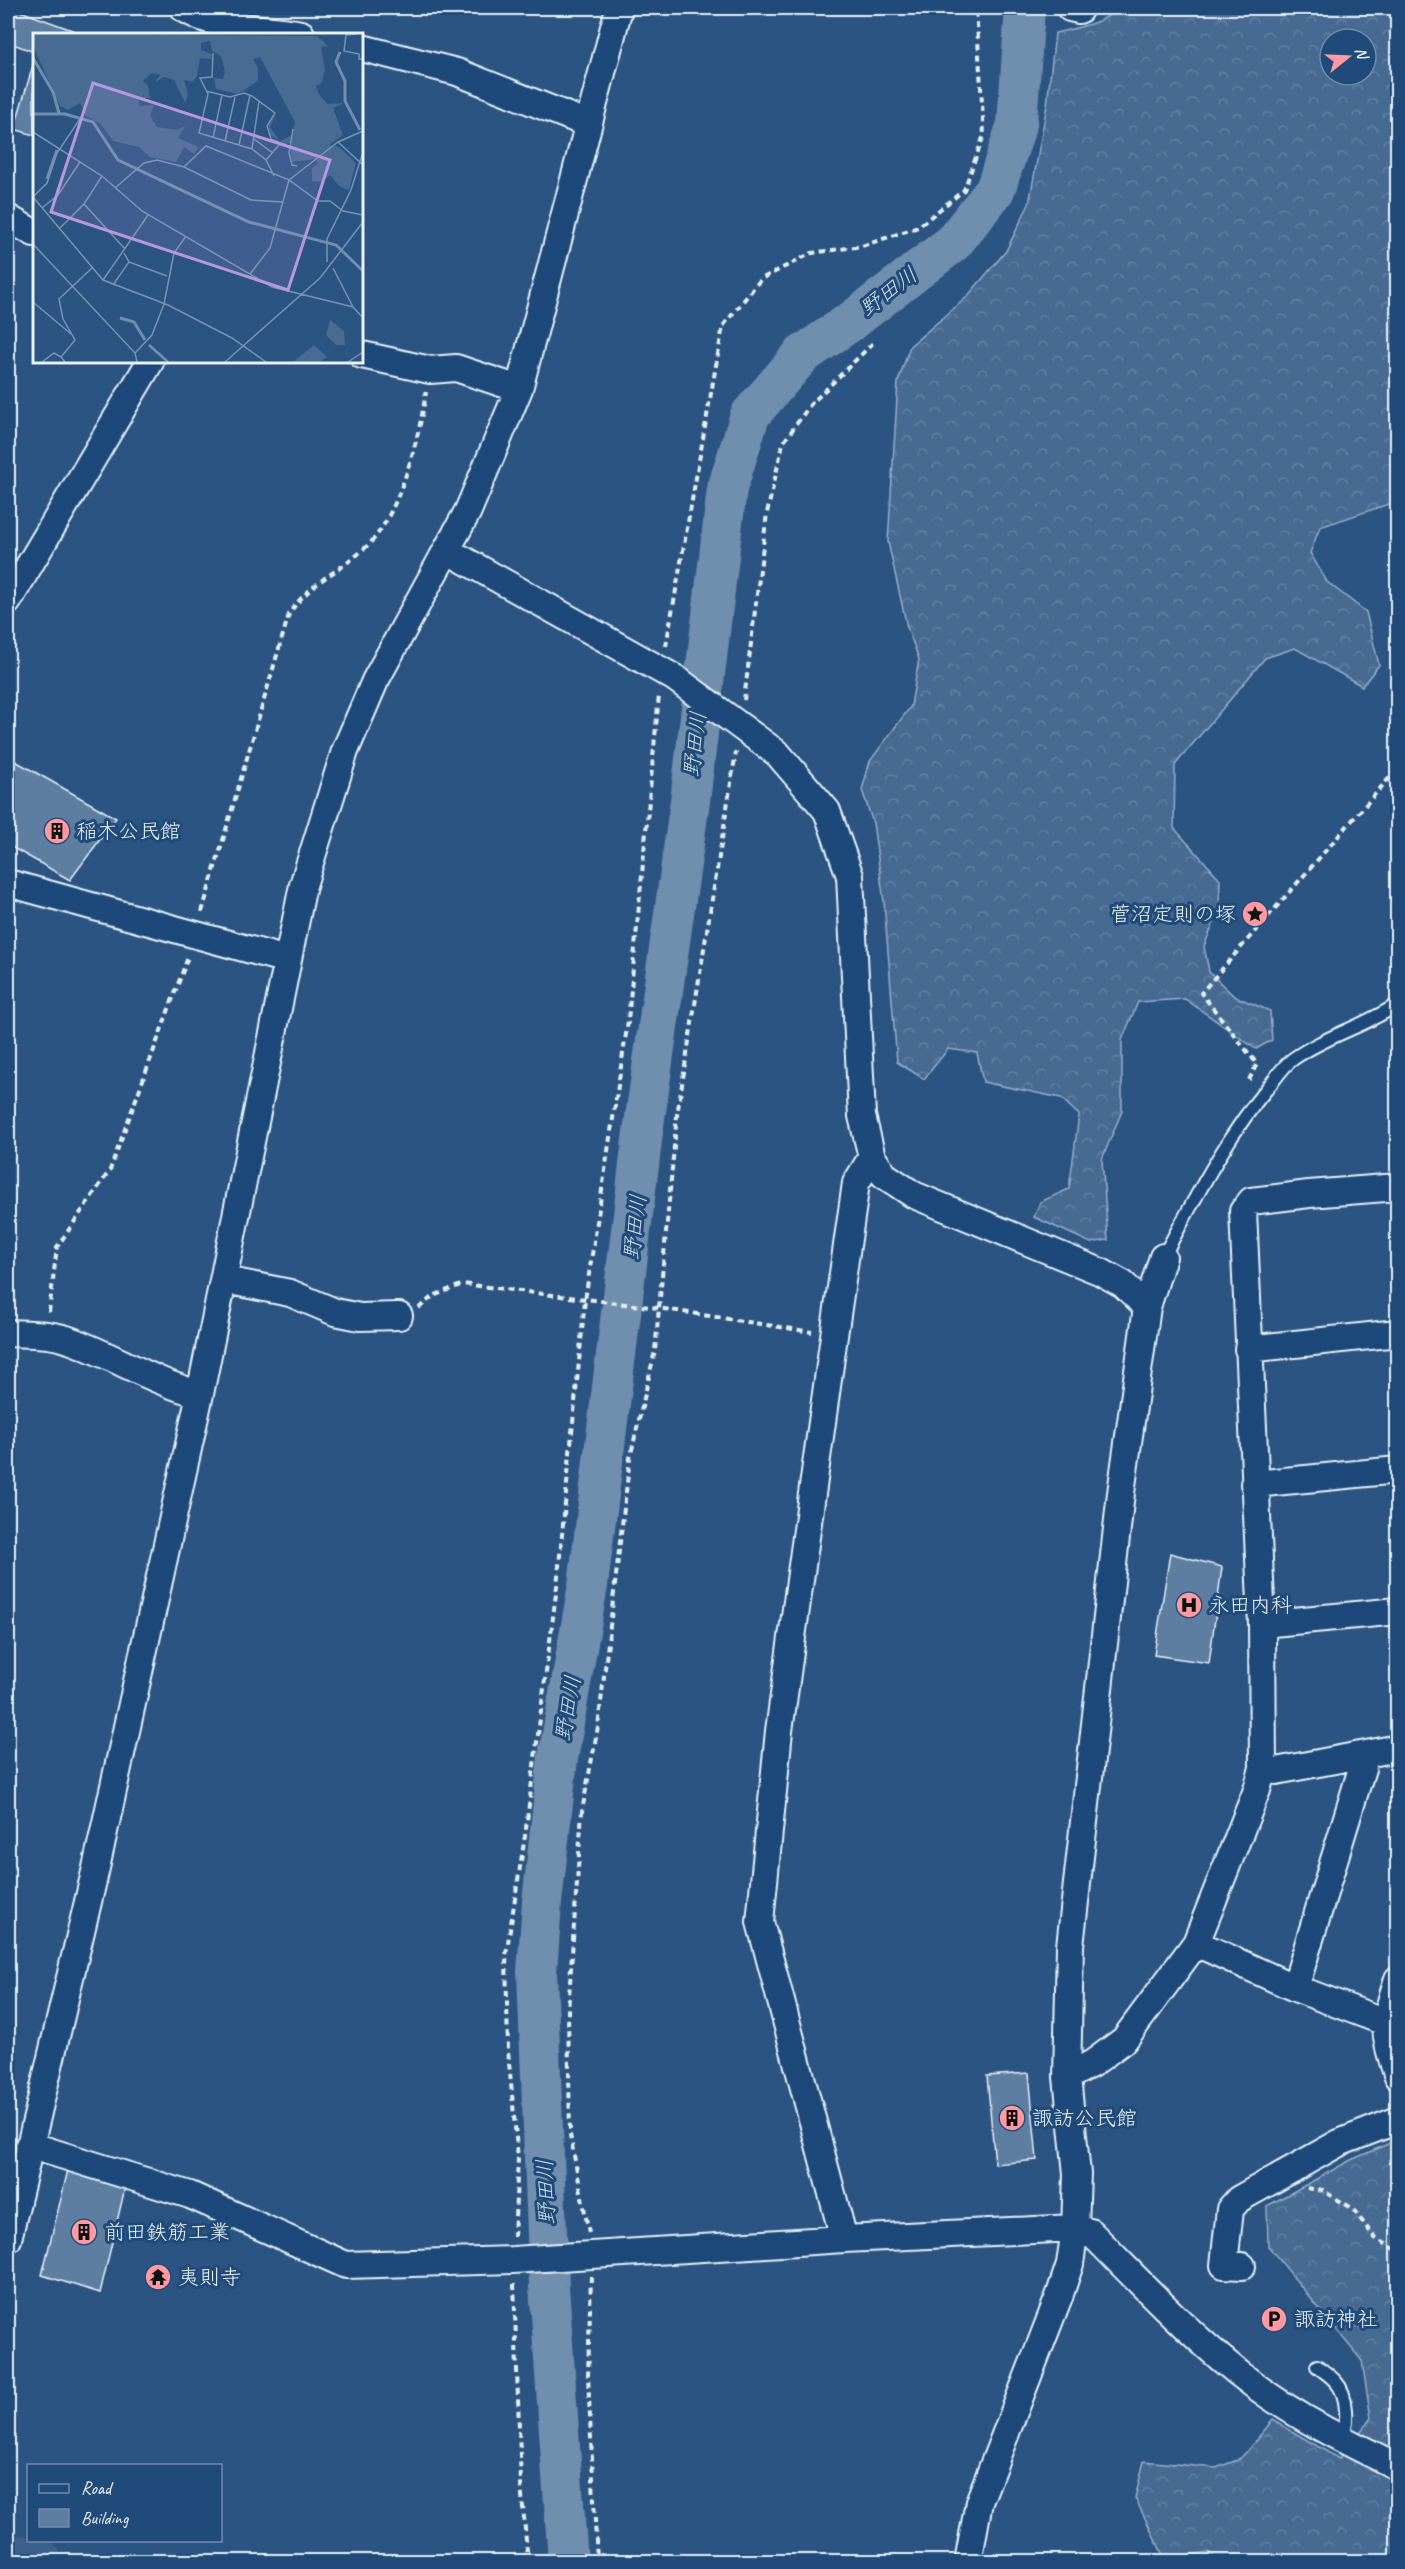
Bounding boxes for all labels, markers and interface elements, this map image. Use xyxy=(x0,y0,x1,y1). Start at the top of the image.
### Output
north arrow xyxy=(1318,27,1378,87)
inset map xyxy=(33,33,363,363)
text: N xyxy=(1350,45,1373,63)
water label: 野田川 xyxy=(854,261,923,323)
water label: 野田川 xyxy=(677,710,713,779)
building icon: 稲木公民館 xyxy=(42,816,72,846)
place label: 稲木公民館 xyxy=(76,818,181,844)
place icon: 菅沼定則の塚 xyxy=(1240,899,1270,929)
place label: 菅沼定則の塚 xyxy=(1110,901,1236,927)
water label: 野田川 xyxy=(617,1193,653,1262)
hospital icon: 永田内科 xyxy=(1174,1590,1204,1620)
place label: 永田内科 xyxy=(1208,1592,1292,1618)
water label: 野田川 xyxy=(548,1673,588,1743)
building icon: 諏訪公民館 xyxy=(997,2103,1027,2133)
place label: 諏訪公民館 xyxy=(1032,2105,1137,2131)
water label: 野田川 xyxy=(531,2158,561,2225)
building icon: 前田鉄筋工業 xyxy=(69,2217,99,2247)
place label: 前田鉄筋工業 xyxy=(104,2219,230,2245)
temple icon: 夷則寺 xyxy=(143,2262,173,2292)
place label: 夷則寺 xyxy=(178,2264,241,2290)
parking icon: 諏訪神社 xyxy=(1259,2304,1289,2334)
place label: 諏訪神社 xyxy=(1294,2306,1378,2332)
legend xyxy=(27,2464,222,2542)
text: Road xyxy=(81,2477,114,2499)
text: Building xyxy=(81,2507,130,2529)

